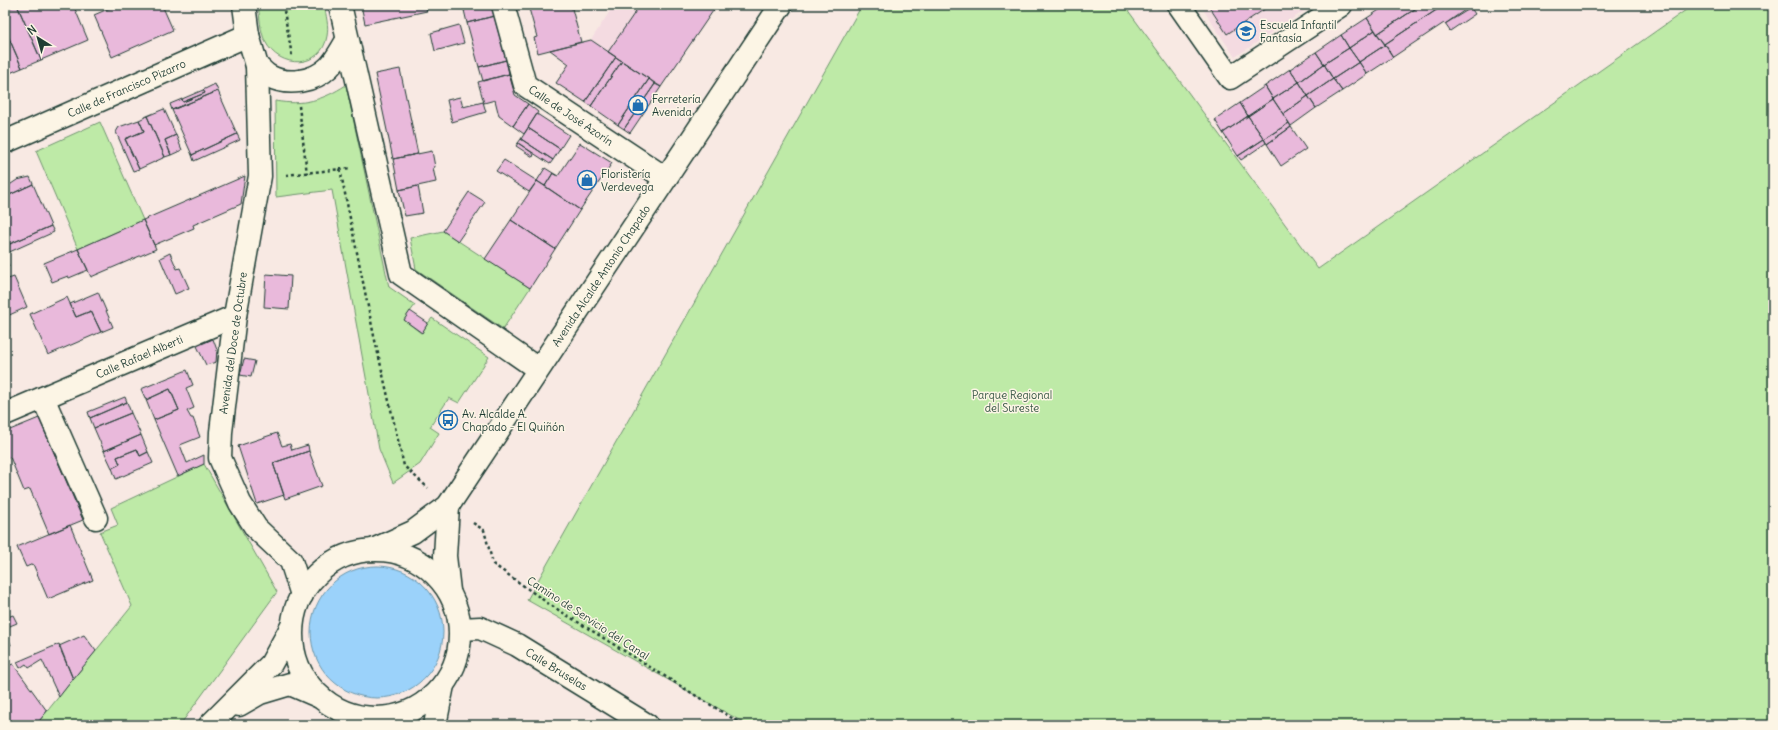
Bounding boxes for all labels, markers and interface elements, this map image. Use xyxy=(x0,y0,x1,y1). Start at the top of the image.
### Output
north arrow xyxy=(18,18,58,58)
place label: Escuela Infantil Fantasía xyxy=(1260,18,1336,45)
school or university icon: Escuela Infantil Fantasía xyxy=(1235,20,1257,42)
text: N xyxy=(25,22,39,38)
street label: Calle de Francisco Pizarro xyxy=(65,56,188,121)
street label: Calle de José Azorín xyxy=(526,82,616,149)
place label: Ferretería Avenida xyxy=(652,92,701,119)
shop icon: Ferretería Avenida xyxy=(627,94,649,116)
place label: Floristería Verdevega xyxy=(601,167,654,194)
shop icon: Floristería Verdevega xyxy=(576,169,598,191)
street label: Avenida Alcalde Antonio Chapado xyxy=(549,202,653,349)
street label: Avenida del Doce de Octubre xyxy=(216,271,250,415)
street label: Calle Rafael Alberti xyxy=(94,332,185,381)
park label: Parque Regional del Sureste xyxy=(972,388,1052,415)
place label: Av. Alcalde A. Chapado - El Quiñón xyxy=(462,407,565,434)
bus stop icon: Av. Alcalde A. Chapado - El Quiñón xyxy=(437,409,459,431)
street label: Camino de Servicio del Canal xyxy=(524,573,652,663)
street label: Calle Bruselas xyxy=(523,645,590,693)

